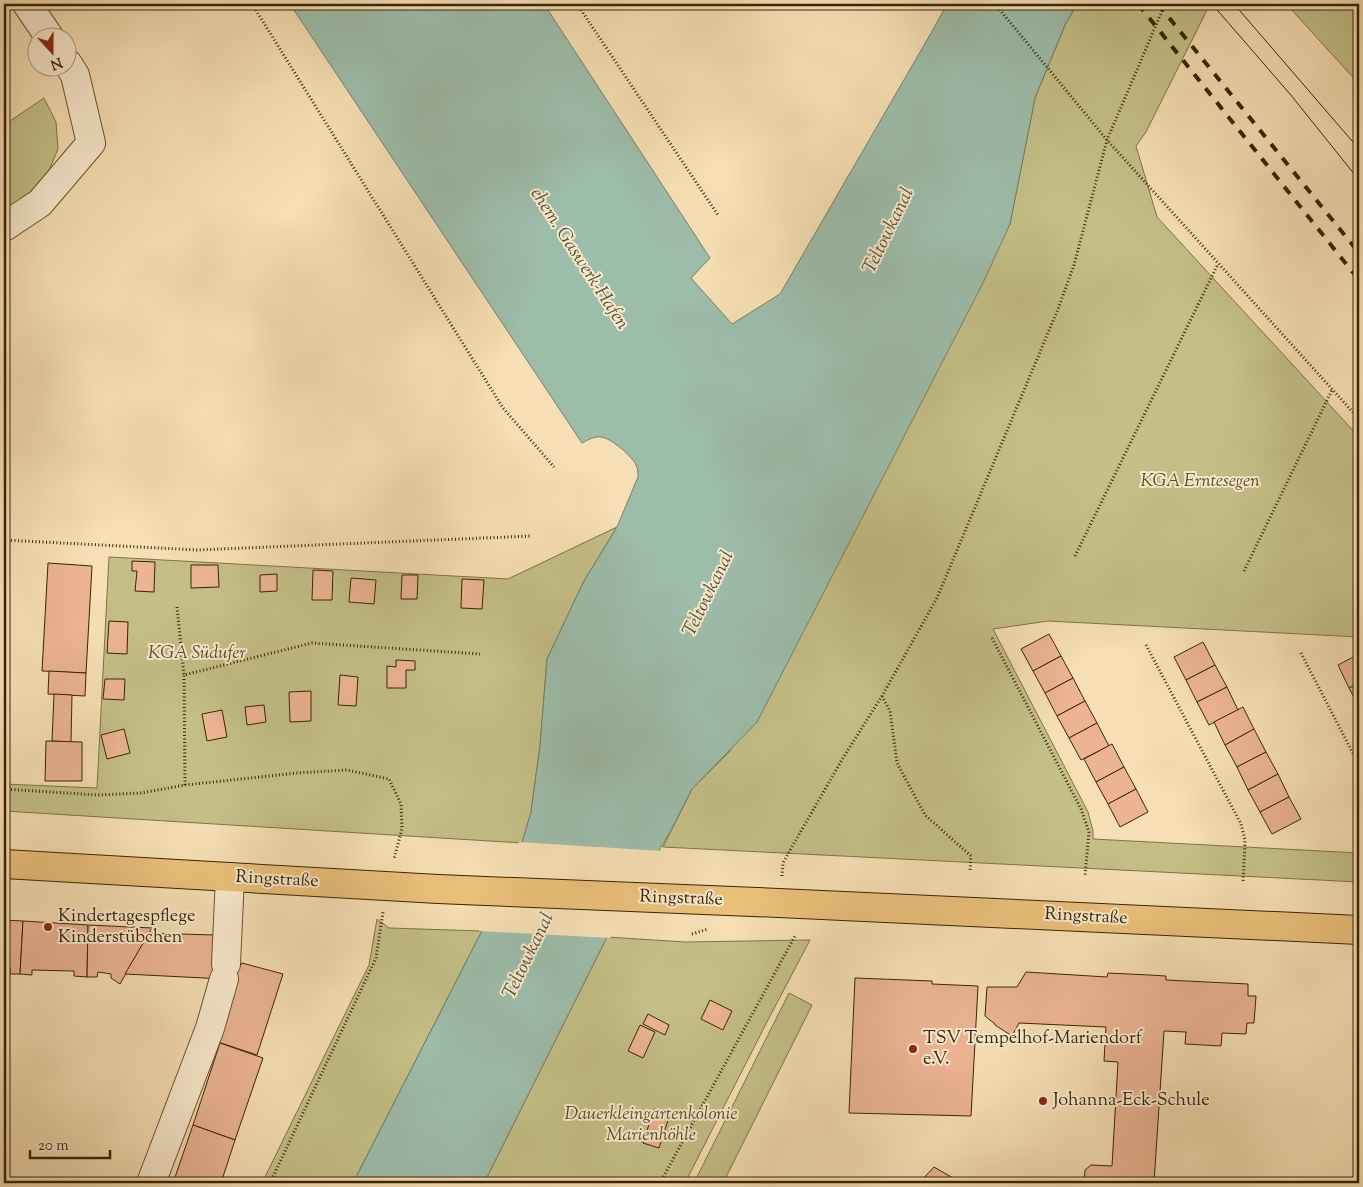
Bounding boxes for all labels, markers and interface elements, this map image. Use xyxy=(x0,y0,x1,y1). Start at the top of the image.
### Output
north arrow xyxy=(28,28,78,78)
text: N xyxy=(47,51,65,74)
water label: ehem. Gaswerk-Hafen xyxy=(523,183,635,335)
water label: Teltowkanal xyxy=(857,183,921,279)
park label: KGA Erntesegen xyxy=(1140,469,1260,495)
water label: Teltowkanal xyxy=(677,546,741,642)
park label: KGA Südufer xyxy=(148,641,247,667)
street label: Ringstraße xyxy=(235,865,319,895)
street label: Ringstraße xyxy=(639,885,723,913)
street label: Ringstraße xyxy=(1044,902,1128,932)
place label: Kindertagespflege Kinderstübchen xyxy=(58,904,195,951)
water label: Teltowkanal xyxy=(497,908,561,1004)
marker: Kindertagespflege Kinderstübchen xyxy=(42,921,54,933)
place label: TSV Tempelhof-Mariendorf e.V. xyxy=(923,1026,1143,1073)
marker: TSV Tempelhof-Mariendorf e.V. xyxy=(907,1043,919,1055)
place label: Johanna-Eck-Schule xyxy=(1052,1088,1210,1114)
marker: Johanna-Eck-Schule xyxy=(1037,1095,1049,1107)
park label: Dauerkleingartenkolonie Marienhöhle xyxy=(564,1102,738,1149)
scale bar xyxy=(30,1127,110,1159)
text: 20 m xyxy=(38,1136,69,1157)

